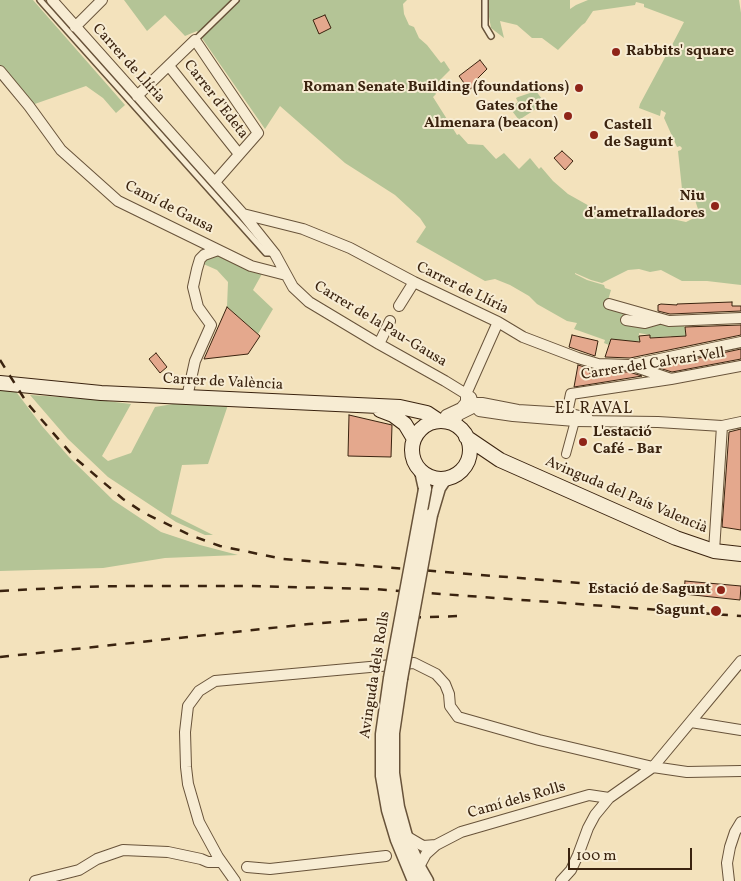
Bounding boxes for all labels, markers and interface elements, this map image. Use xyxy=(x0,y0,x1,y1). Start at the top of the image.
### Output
street label: Carrer de Llíria xyxy=(88,21,168,107)
place label: Rabbits' square xyxy=(626,43,734,61)
marker: Rabbits' square xyxy=(610,46,622,58)
street label: Carrer d'Edeta xyxy=(179,57,251,143)
place label: Roman Senate Building (foundations) xyxy=(303,79,569,97)
marker: Roman Senate Building (foundations) xyxy=(573,82,585,94)
place label: Gates of the Almenara (beacon) xyxy=(424,98,558,133)
marker: Gates of the Almenara (beacon) xyxy=(562,110,574,122)
place label: Castell de Sagunt xyxy=(604,117,673,152)
marker: Castell de Sagunt xyxy=(588,129,600,141)
street label: Camí de Gausa xyxy=(122,178,216,238)
place label: Niu d'ametralladores xyxy=(584,188,705,223)
marker: Niu d'ametralladores xyxy=(709,200,721,212)
street label: Carrer de Llíria xyxy=(413,259,511,319)
street label: Carrer de la Pau-Gausa xyxy=(310,278,450,372)
street label: Carrer del Calvari Vell xyxy=(580,345,726,385)
street label: Carrer de València xyxy=(162,371,284,395)
district label: EL RAVAL xyxy=(554,400,634,420)
place label: L'estació Café - Bar xyxy=(593,424,662,459)
marker: L'estació Café - Bar xyxy=(577,436,589,448)
street label: Avinguda del País Valencià xyxy=(542,454,710,538)
place label: Estació de Sagunt xyxy=(588,581,711,599)
marker: Estació de Sagunt xyxy=(715,584,727,596)
place label: Sagunt xyxy=(656,602,705,620)
marker: Sagunt xyxy=(709,604,723,618)
street label: Avinguda dels Rolls xyxy=(357,610,395,740)
street label: Camí dels Rolls xyxy=(466,778,568,824)
scale bar xyxy=(571,838,695,870)
text: 100 m xyxy=(576,846,616,867)

